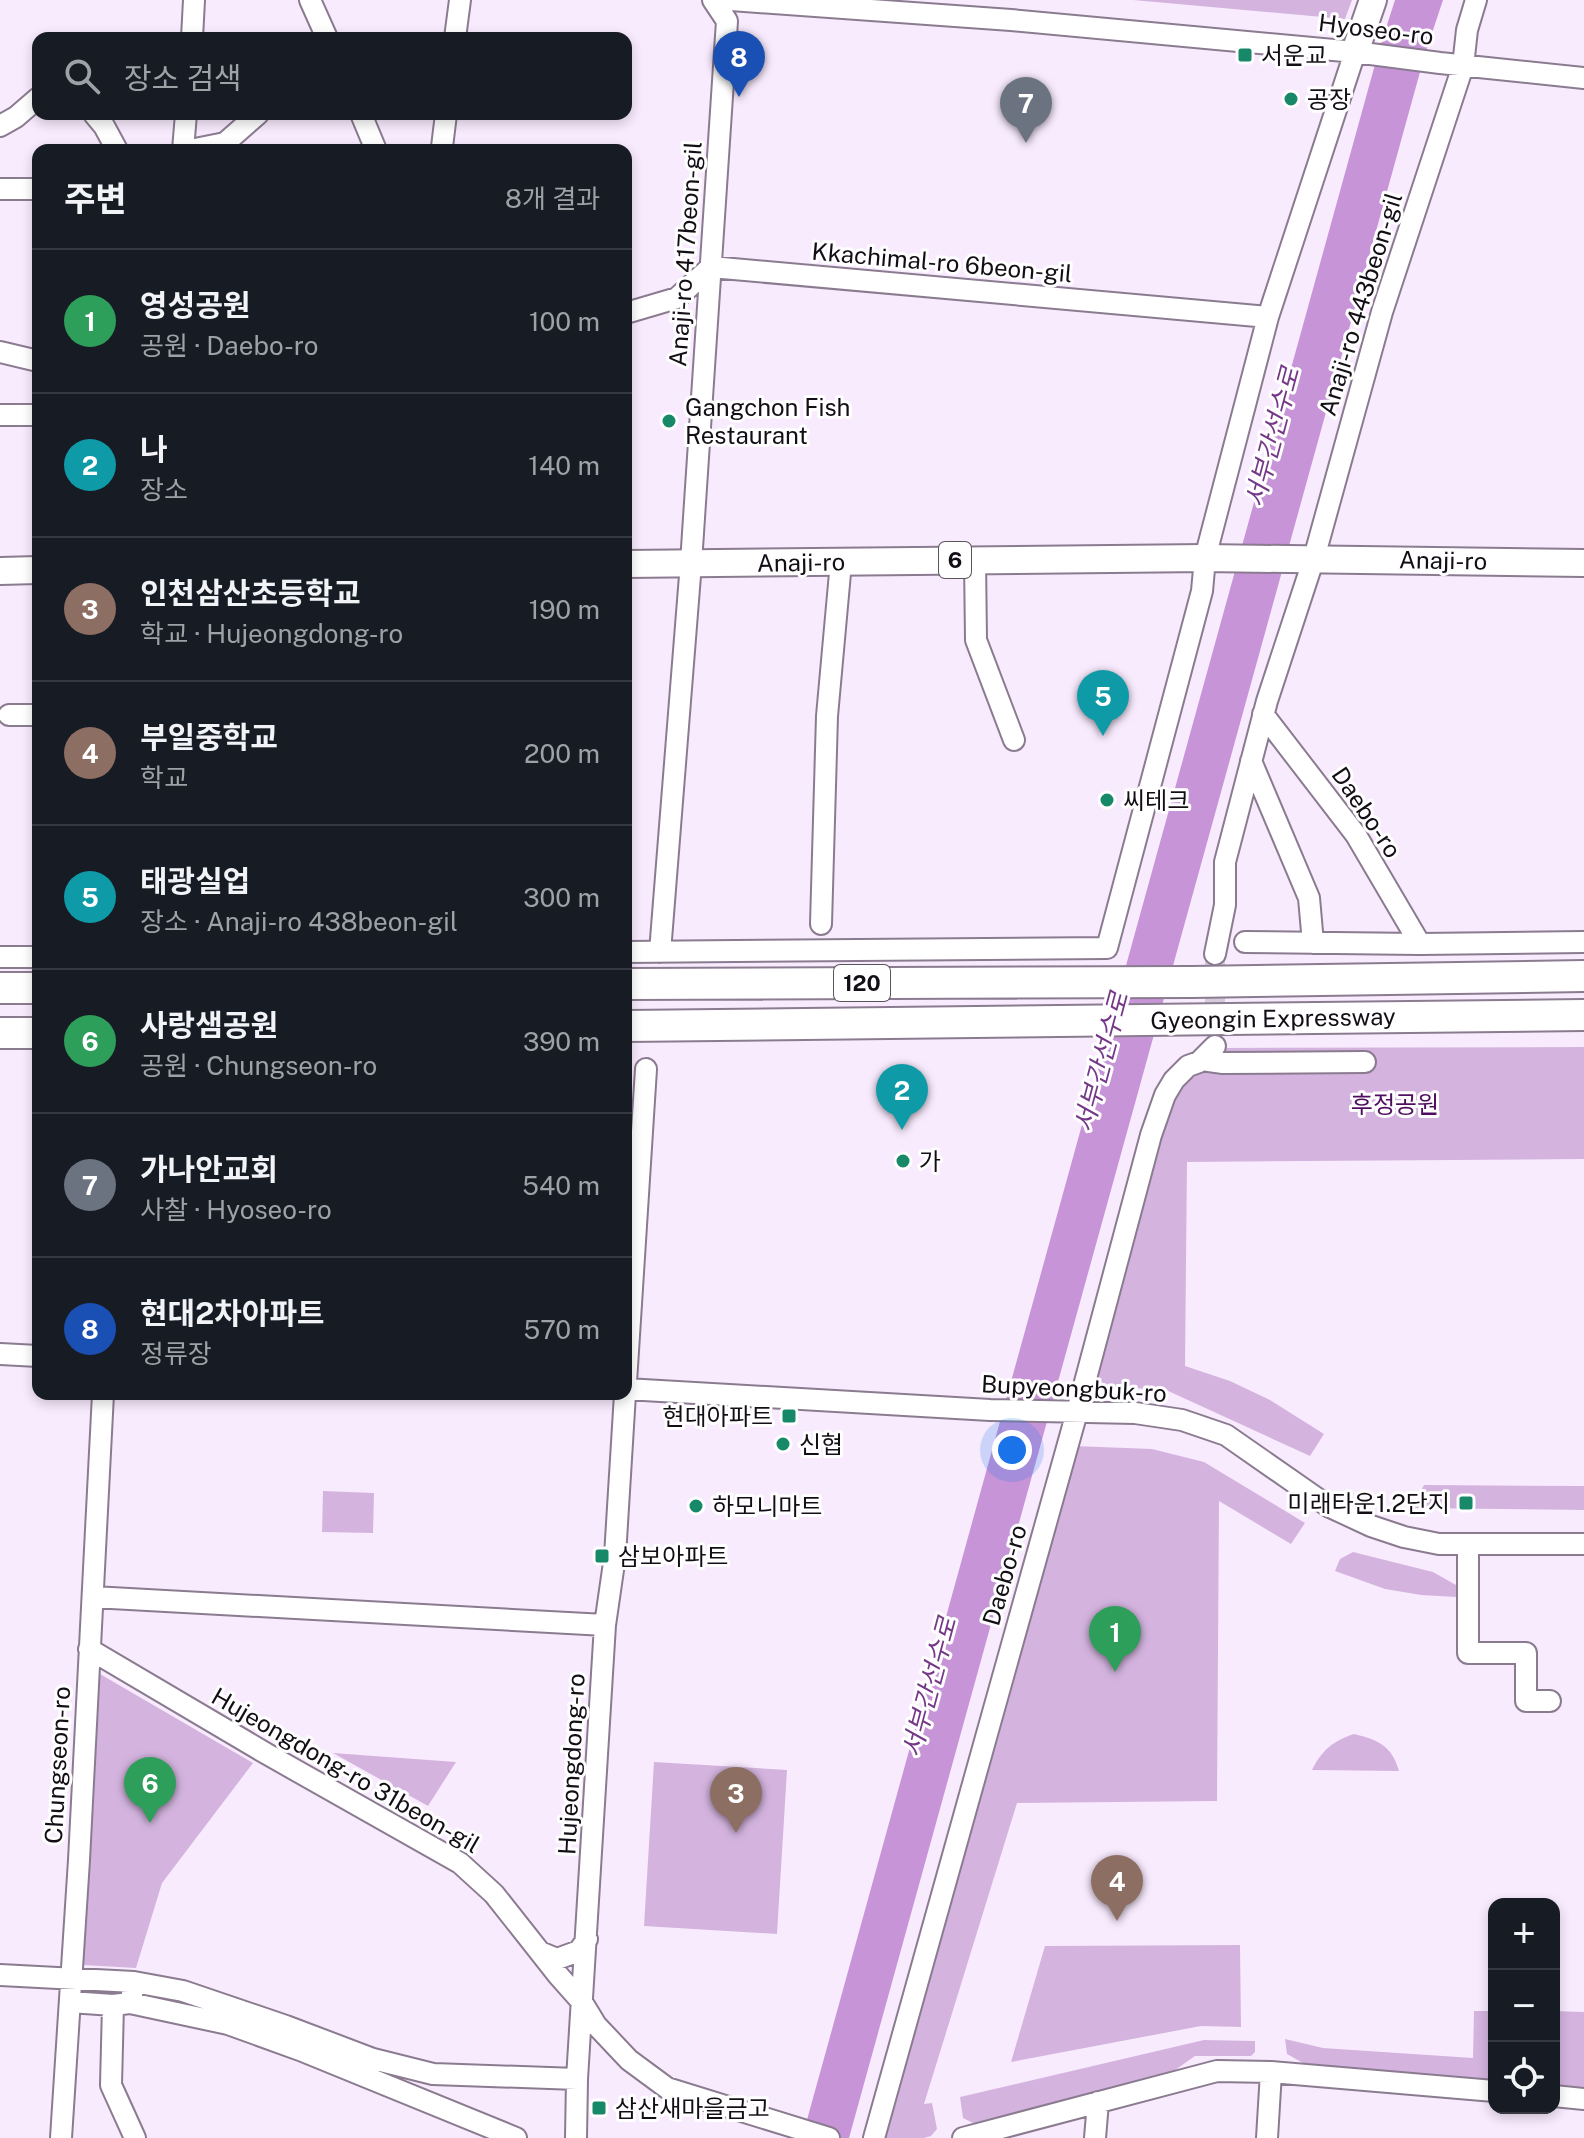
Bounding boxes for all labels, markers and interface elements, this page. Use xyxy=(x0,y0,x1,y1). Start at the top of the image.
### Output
street label: Hyoseo-ro xyxy=(1317,8,1435,50)
pin: 8 xyxy=(713,31,765,97)
search box xyxy=(32,32,632,120)
place label: 서운교 xyxy=(1261,41,1327,69)
marker: 서운교 xyxy=(1236,46,1254,64)
icon: search xyxy=(60,54,104,98)
text: 장소 검색 xyxy=(124,60,242,96)
pin: 7 xyxy=(1000,77,1052,143)
place label: 공장 xyxy=(1307,85,1351,113)
marker: 공장 xyxy=(1282,90,1300,108)
street label: Anaji-ro 417beon-gil xyxy=(663,140,707,368)
text: 주변 xyxy=(64,179,127,219)
text: 8개 결과 xyxy=(505,183,600,214)
street label: Anaji-ro 443beon-gil xyxy=(1313,189,1407,419)
street label: Kkachimal-ro 6beon-gil xyxy=(811,237,1073,287)
text: 영성공원 xyxy=(140,287,250,323)
text: 1 xyxy=(84,306,96,337)
text: 100 m xyxy=(529,306,600,337)
text: 공원 · Daebo-ro xyxy=(140,330,318,361)
water label: 서부간선수로 xyxy=(1238,363,1306,510)
place label: Gangchon Fish Restaurant xyxy=(685,393,850,449)
marker: Gangchon Fish Restaurant xyxy=(660,412,678,430)
text: 나 xyxy=(140,431,168,467)
text: 2 xyxy=(82,450,98,481)
text: 140 m xyxy=(528,450,600,481)
text: 장소 xyxy=(140,474,188,505)
road number: 6 xyxy=(939,542,971,578)
street label: Anaji-ro xyxy=(1399,545,1487,575)
street label: Anaji-ro xyxy=(757,547,845,577)
text: 인천삼산초등학교 xyxy=(140,575,361,611)
text: 3 xyxy=(81,594,99,625)
text: 190 m xyxy=(529,594,600,625)
text: 학교 · Hujeongdong-ro xyxy=(140,618,403,649)
pin: 5 xyxy=(1077,670,1129,736)
text: 부일중학교 xyxy=(140,719,278,755)
text: 4 xyxy=(81,738,99,769)
text: 200 m xyxy=(524,738,600,769)
street label: Daebo-ro xyxy=(1326,761,1408,863)
text: 학교 xyxy=(140,762,188,793)
place label: 씨테크 xyxy=(1123,786,1189,814)
marker: 씨테크 xyxy=(1098,791,1116,809)
text: 태광실업 xyxy=(140,863,250,899)
text: 5 xyxy=(81,882,99,913)
text: 300 m xyxy=(523,882,600,913)
text: 장소 · Anaji-ro 438beon-gil xyxy=(140,906,458,937)
road number: 120 xyxy=(834,965,890,1001)
water label: 서부간선수로 xyxy=(1067,988,1135,1135)
street label: Gyeongin Expressway xyxy=(1150,1002,1396,1034)
text: 사랑샘공원 xyxy=(140,1007,278,1043)
text: 6 xyxy=(81,1026,99,1057)
text: 390 m xyxy=(523,1026,600,1057)
text: 공원 · Chungseon-ro xyxy=(140,1050,377,1081)
pin: 2 xyxy=(876,1064,928,1130)
park label: 후정공원 xyxy=(1351,1090,1439,1118)
place label: 가 xyxy=(919,1147,941,1175)
text: 가나안교회 xyxy=(140,1151,278,1187)
marker: 가 xyxy=(894,1152,912,1170)
text: 7 xyxy=(82,1170,98,1201)
text: 540 m xyxy=(522,1170,600,1201)
text: 사찰 · Hyoseo-ro xyxy=(140,1194,332,1225)
text: 현대2차아파트 xyxy=(140,1295,325,1331)
text: 8 xyxy=(81,1314,99,1345)
text: 570 m xyxy=(524,1314,600,1345)
text: 정류장 xyxy=(140,1338,212,1369)
street label: Bupyeongbuk-ro xyxy=(980,1369,1168,1407)
place label: 현대아파트 xyxy=(663,1402,773,1430)
marker: 현대아파트 xyxy=(780,1407,798,1425)
place label: 신협 xyxy=(799,1430,843,1458)
your location xyxy=(992,1430,1032,1470)
marker: 신협 xyxy=(774,1435,792,1453)
place label: 미래타운1.2단지 xyxy=(1288,1489,1450,1517)
place label: 하모니마트 xyxy=(712,1492,822,1520)
marker: 미래타운1.2단지 xyxy=(1457,1494,1475,1512)
marker: 하모니마트 xyxy=(687,1497,705,1515)
street label: Daebo-ro xyxy=(976,1521,1032,1629)
place label: 삼보아파트 xyxy=(618,1542,728,1570)
marker: 삼보아파트 xyxy=(593,1547,611,1565)
pin: 1 xyxy=(1089,1606,1141,1672)
water label: 서부간선수로 xyxy=(895,1613,963,1760)
street label: Hujeongdong-ro xyxy=(552,1673,590,1855)
street label: Hujeongdong-ro 31beon-gil xyxy=(207,1682,485,1858)
street label: Chungseon-ro xyxy=(39,1685,75,1845)
pin: 6 xyxy=(124,1757,176,1823)
pin: 3 xyxy=(710,1767,762,1833)
pin: 4 xyxy=(1091,1855,1143,1921)
map controls xyxy=(1488,1898,1560,2114)
button: + xyxy=(1488,1898,1560,1970)
button: − xyxy=(1488,1970,1560,2042)
button: locate xyxy=(1488,2042,1560,2114)
place label: 삼산새마을금고 xyxy=(615,2094,770,2122)
marker: 삼산새마을금고 xyxy=(590,2099,608,2117)

